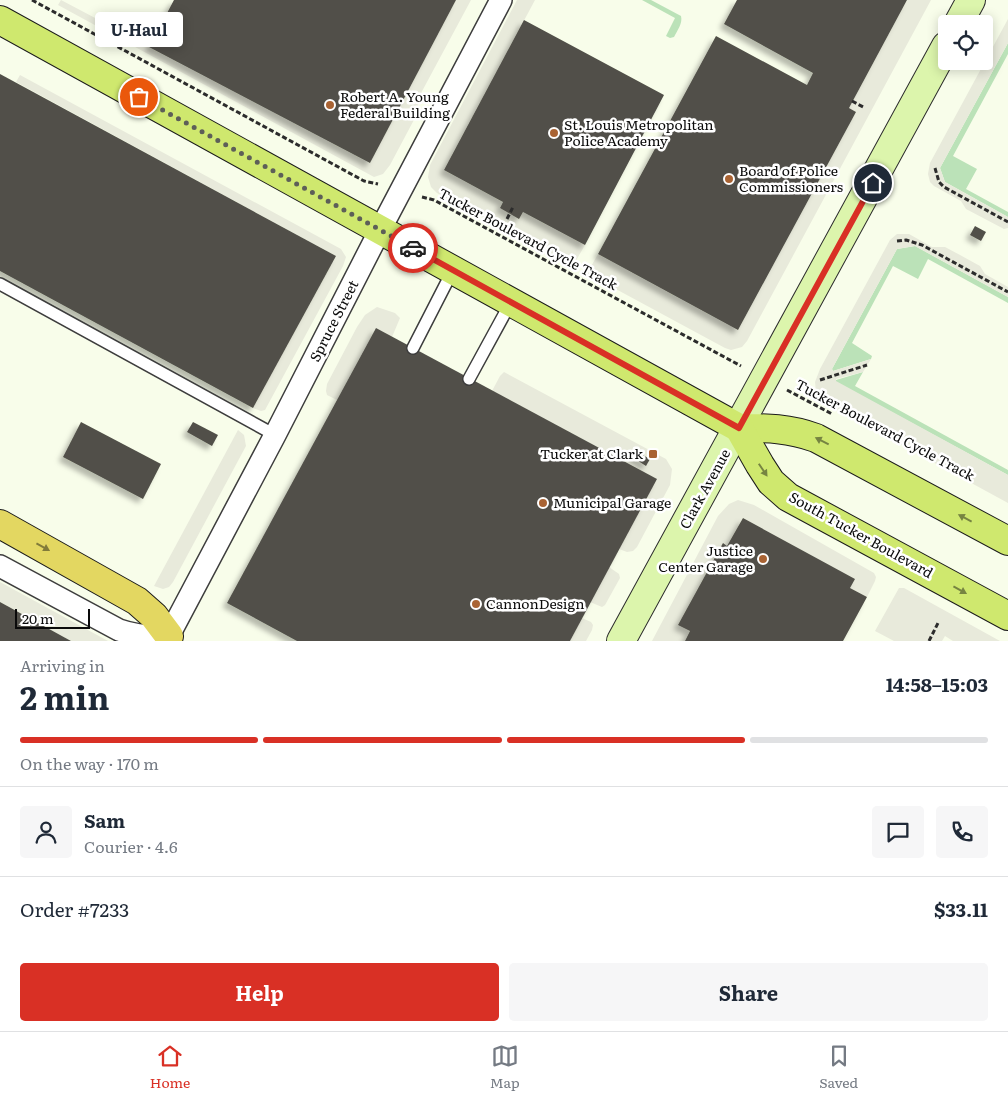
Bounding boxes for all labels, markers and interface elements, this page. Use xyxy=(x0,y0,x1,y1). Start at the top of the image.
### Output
callout: U-Haul xyxy=(95,12,183,47)
map controls xyxy=(938,15,993,70)
button: locate xyxy=(938,15,993,70)
text: U-Haul xyxy=(111,17,167,41)
pin xyxy=(118,76,160,118)
icon: bag xyxy=(125,83,153,111)
place label: Robert A. Young Federal Building xyxy=(340,86,450,122)
marker: Robert A. Young Federal Building xyxy=(324,99,336,111)
place label: St. Louis Metropolitan Police Academy xyxy=(564,114,714,150)
marker: St. Louis Metropolitan Police Academy xyxy=(548,127,560,139)
place label: Board of Police Commissioners xyxy=(739,160,843,196)
pin xyxy=(852,162,894,204)
icon: home xyxy=(859,169,887,197)
marker: Board of Police Commissioners xyxy=(723,173,735,185)
street label: Tucker Boulevard Cycle Track xyxy=(435,182,622,294)
courier xyxy=(388,223,438,273)
icon: car xyxy=(399,234,427,262)
street label: Spruce Street xyxy=(304,276,362,365)
street label: Tucker Boulevard Cycle Track xyxy=(792,373,979,485)
one-way arrow xyxy=(815,437,829,445)
place label: Tucker at Clark xyxy=(540,443,643,463)
street label: Clark Avenue xyxy=(674,445,734,532)
marker: Tucker at Clark xyxy=(647,448,659,460)
one-way arrow xyxy=(758,463,768,477)
street label: South Tucker Boulevard xyxy=(786,486,937,582)
place label: Municipal Garage xyxy=(553,492,671,512)
marker: Municipal Garage xyxy=(537,497,549,509)
one-way arrow xyxy=(958,514,972,522)
place label: Justice Center Garage xyxy=(658,540,753,576)
one-way arrow xyxy=(36,543,49,552)
marker: Justice Center Garage xyxy=(757,553,769,565)
one-way arrow xyxy=(953,586,968,594)
place label: CannonDesign xyxy=(486,593,585,613)
marker: CannonDesign xyxy=(470,598,482,610)
scale bar xyxy=(15,606,90,629)
text: 20 m xyxy=(22,608,54,628)
text: Arriving in xyxy=(20,653,105,677)
text: 14:58–15:03 xyxy=(886,670,988,698)
text: 2 min xyxy=(20,672,109,720)
text: On the way · 170 m xyxy=(20,751,159,775)
button: person xyxy=(20,806,72,858)
text: Sam xyxy=(84,806,125,834)
button: chat xyxy=(872,806,924,858)
button: phone xyxy=(936,806,988,858)
text: Courier · 4.6 xyxy=(84,834,178,858)
text: Order #7233 xyxy=(20,895,129,923)
text: $33.11 xyxy=(934,895,988,923)
button: Help xyxy=(20,963,499,1021)
button: Share xyxy=(509,963,988,1021)
tab: Home xyxy=(150,1042,190,1092)
tab: Map xyxy=(490,1042,520,1092)
tab: Saved xyxy=(819,1042,858,1092)

